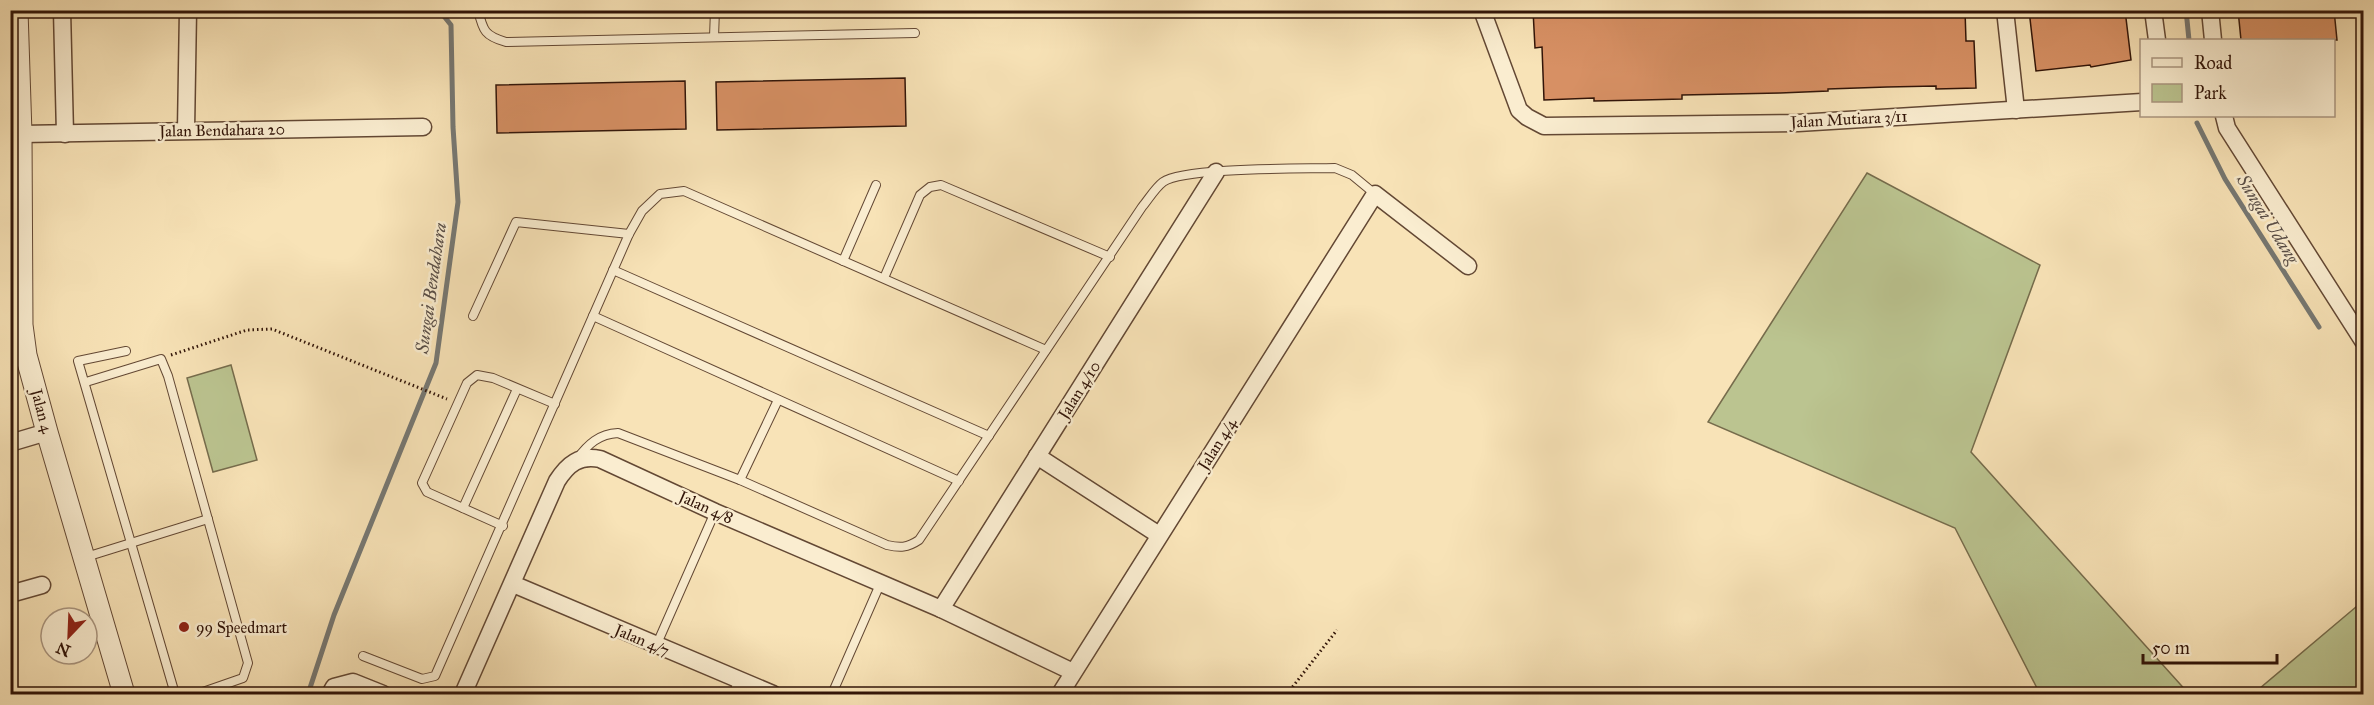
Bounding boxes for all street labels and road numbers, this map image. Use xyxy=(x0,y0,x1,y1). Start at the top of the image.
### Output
street label: Jalan Mutiara 3/11 xyxy=(1788,106,1908,133)
street label: Jalan Bendahara 20 xyxy=(157,119,285,142)
street label: Jalan 4/10 xyxy=(1053,357,1105,425)
street label: Jalan 4 xyxy=(26,385,57,436)
street label: Jalan 4/4 xyxy=(1193,414,1242,476)
street label: Jalan 4/8 xyxy=(674,486,736,528)
street label: Jalan 4/7 xyxy=(609,619,672,661)

